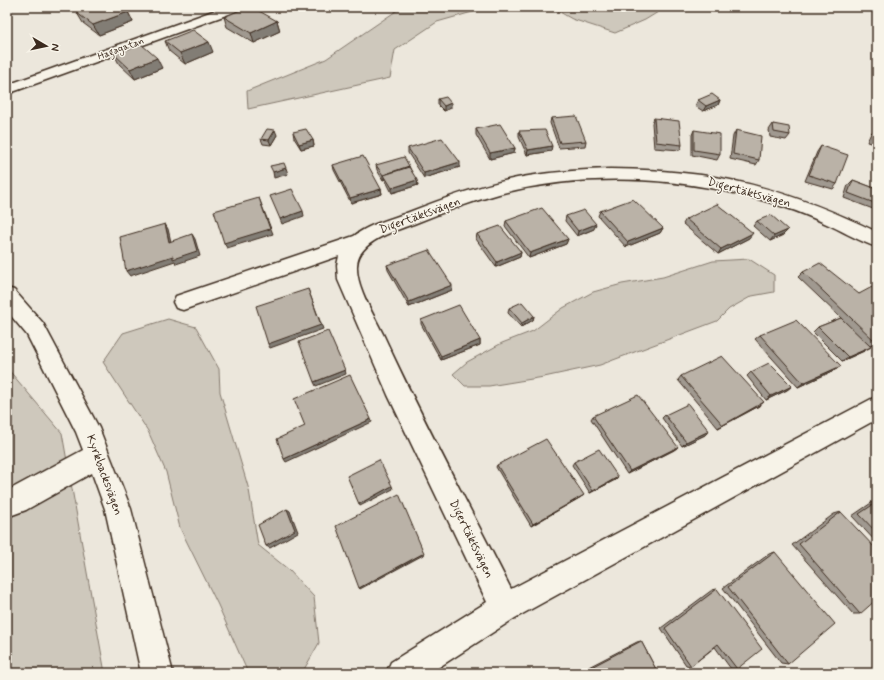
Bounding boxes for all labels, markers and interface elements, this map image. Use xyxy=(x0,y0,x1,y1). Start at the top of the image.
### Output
north arrow xyxy=(26,26,66,66)
street label: Hagagatan xyxy=(96,35,147,65)
text: N xyxy=(47,43,62,52)
street label: Digertäktsvägen xyxy=(705,174,792,213)
street label: Digertäktsvägen xyxy=(377,194,463,239)
street label: Kyrkbacksvägen xyxy=(82,432,126,518)
street label: Digertäktsvägen xyxy=(444,497,497,581)

